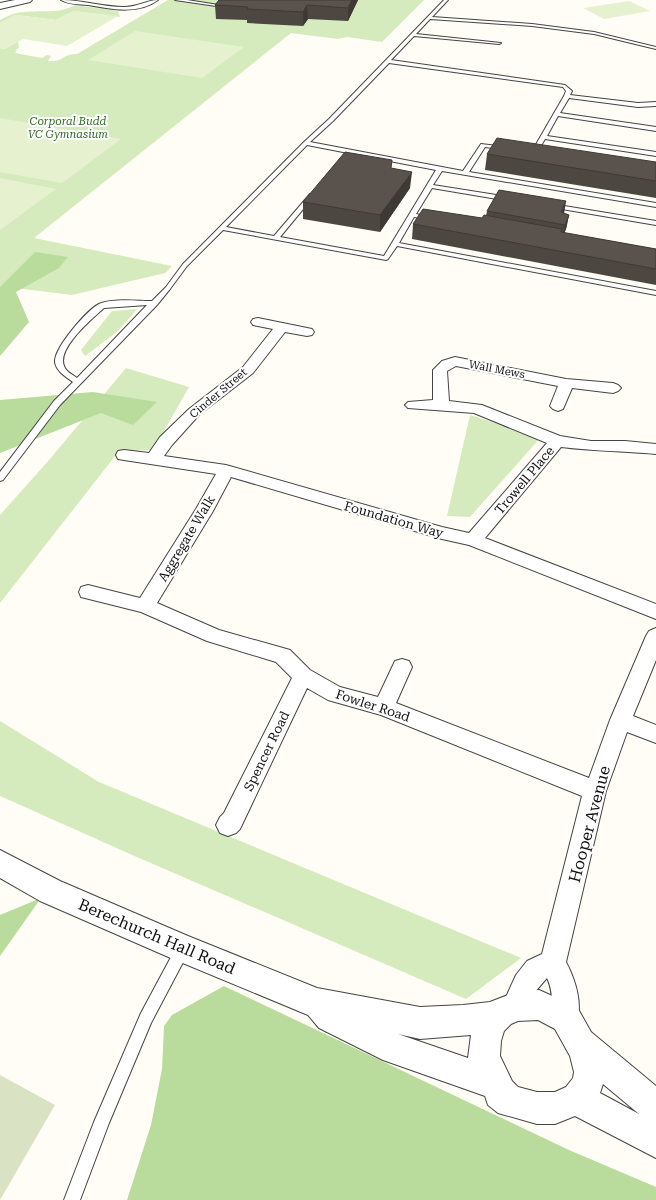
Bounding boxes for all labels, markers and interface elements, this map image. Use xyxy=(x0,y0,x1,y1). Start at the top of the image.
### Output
park label: Corporal Budd VC Gymnasium xyxy=(28,115,108,141)
street label: Wall Mews xyxy=(468,358,526,381)
street label: Cinder Street xyxy=(187,366,250,421)
street label: Trowell Place xyxy=(492,443,557,517)
street label: Aggregate Walk xyxy=(155,493,218,584)
street label: Foundation Way xyxy=(342,498,446,541)
street label: Fowler Road xyxy=(334,686,413,725)
street label: Spencer Road xyxy=(241,708,293,794)
street label: Hooper Avenue xyxy=(565,763,614,885)
street label: Berechurch Hall Road xyxy=(75,895,238,978)

